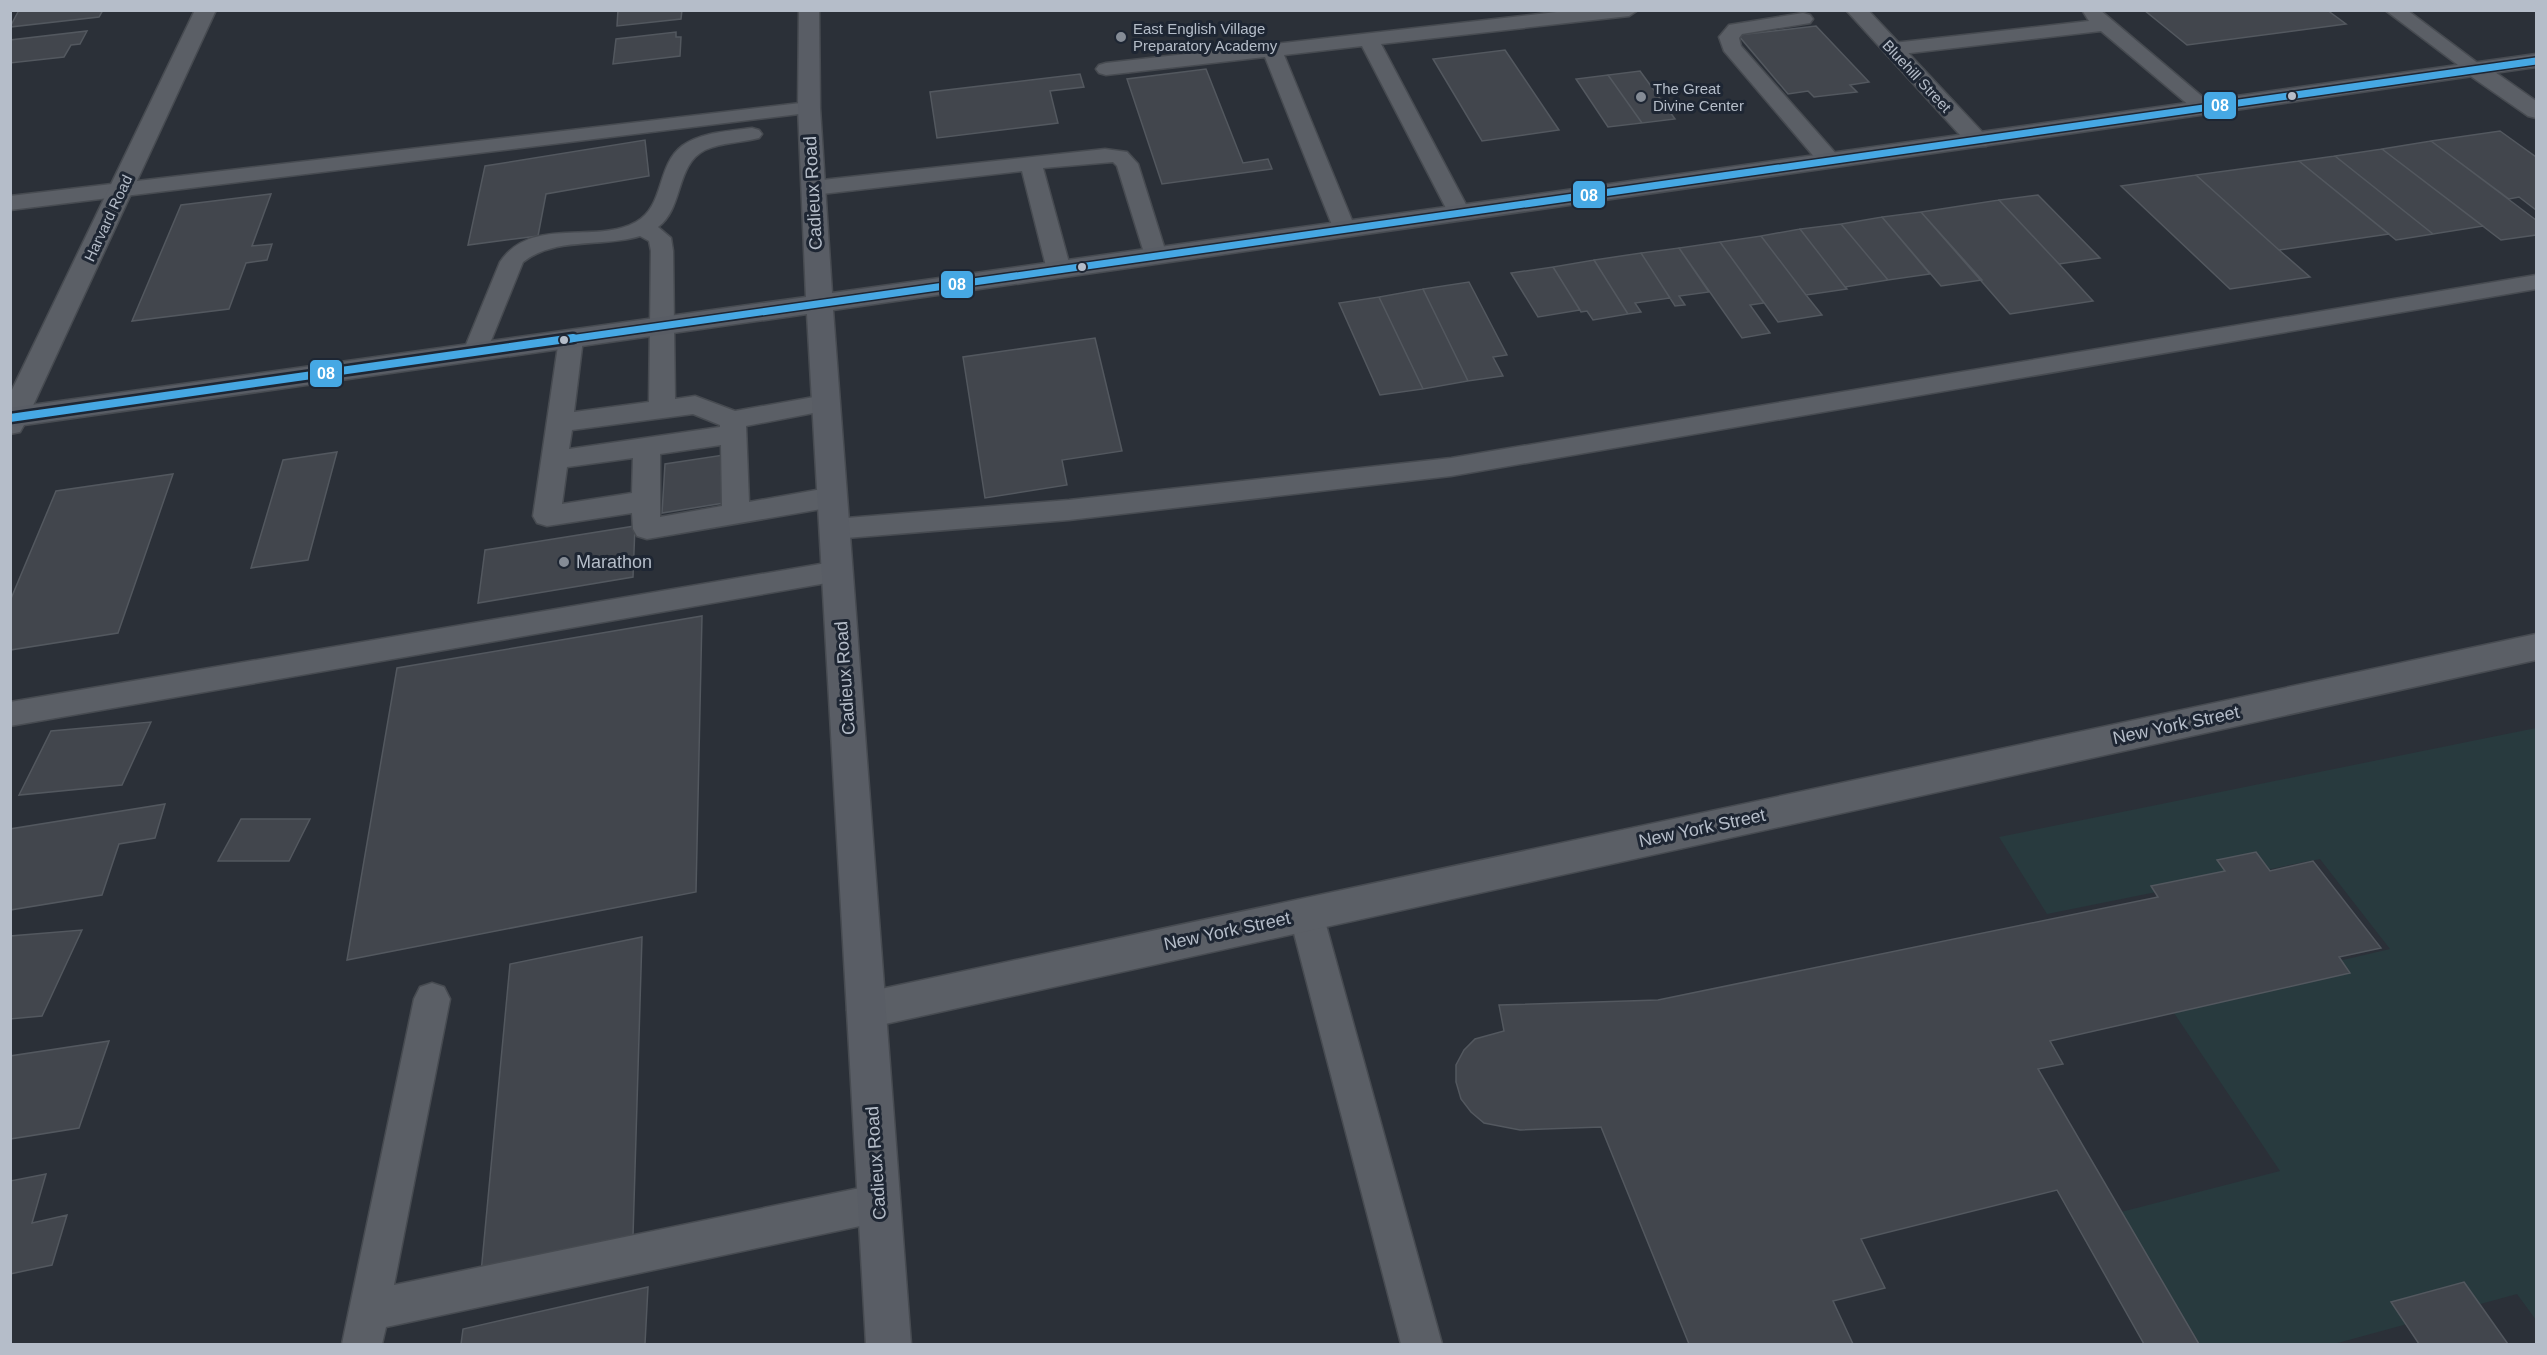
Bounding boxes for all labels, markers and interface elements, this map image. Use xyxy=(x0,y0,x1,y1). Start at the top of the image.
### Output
place label: East English Village Preparatory Academy xyxy=(1133,20,1278,54)
marker: East English Village Preparatory Academy xyxy=(1114,30,1128,44)
street label: Bluehill Street xyxy=(1879,36,1955,116)
place label: The Great Divine Center xyxy=(1653,80,1744,114)
marker: The Great Divine Center xyxy=(1634,90,1648,104)
unlabelled marker xyxy=(2286,90,2298,102)
line badge: 08 xyxy=(2203,91,2237,120)
text: 08 xyxy=(2211,97,2229,114)
street label: Cadieux Road xyxy=(800,136,826,250)
street label: Harvard Road xyxy=(81,172,135,264)
line badge: 08 xyxy=(1572,180,1606,209)
text: 08 xyxy=(1580,187,1598,204)
unlabelled marker xyxy=(1076,261,1088,273)
line badge: 08 xyxy=(940,270,974,299)
text: 08 xyxy=(948,276,966,293)
unlabelled marker xyxy=(558,334,570,346)
line badge: 08 xyxy=(309,359,343,388)
text: 08 xyxy=(317,365,335,382)
place label: Marathon xyxy=(576,552,652,572)
marker: Marathon xyxy=(557,555,571,569)
street label: Cadieux Road xyxy=(831,620,859,736)
street label: New York Street xyxy=(2111,702,2241,748)
street label: New York Street xyxy=(1637,805,1767,851)
street label: New York Street xyxy=(1162,908,1292,954)
street label: Cadieux Road xyxy=(862,1105,890,1221)

